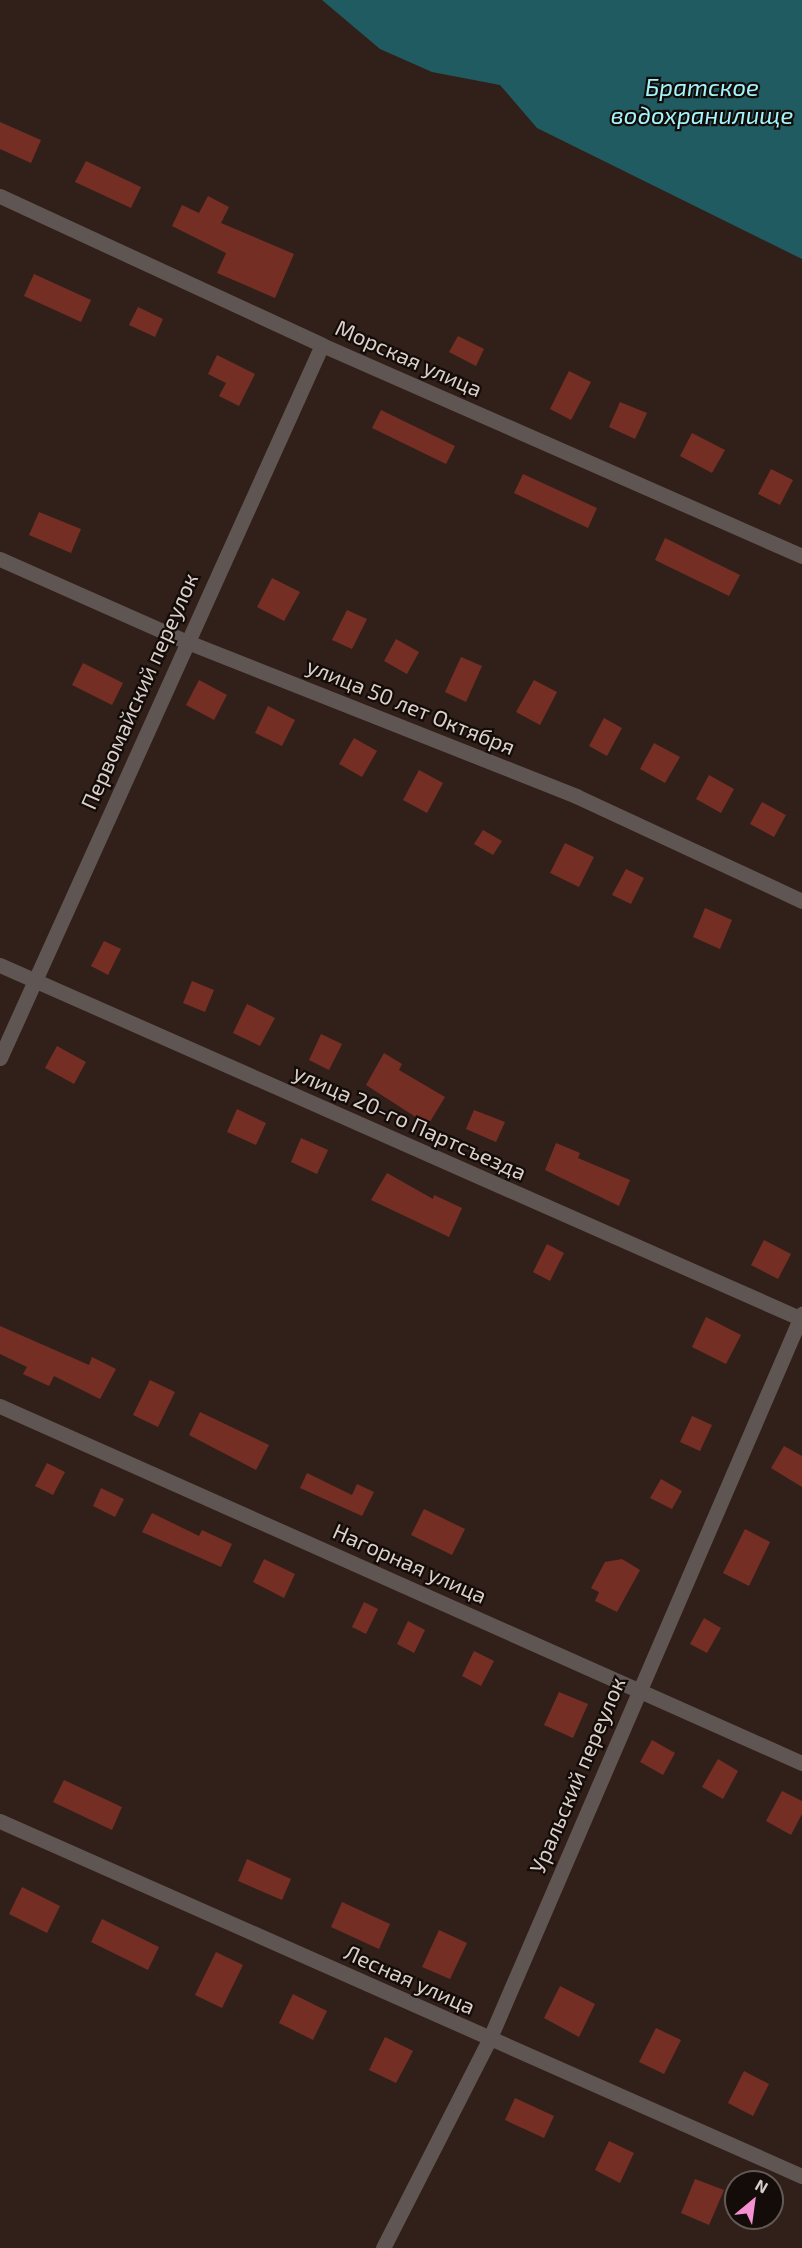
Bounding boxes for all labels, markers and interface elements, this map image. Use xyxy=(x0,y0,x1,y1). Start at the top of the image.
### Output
water label: Братское водохранилище xyxy=(611,73,793,129)
street label: Морская улица xyxy=(332,314,486,402)
street label: Первомайский переулок xyxy=(75,569,203,813)
street label: улица 50 лет Октября xyxy=(303,652,519,760)
street label: улица 20-го Партсъезда xyxy=(289,1059,531,1185)
street label: Нагорная улица xyxy=(329,1517,491,1609)
street label: Уральский переулок xyxy=(524,1673,630,1877)
street label: Лесная улица xyxy=(341,1938,479,2020)
north arrow xyxy=(724,2170,784,2230)
text: N xyxy=(752,2174,772,2197)

